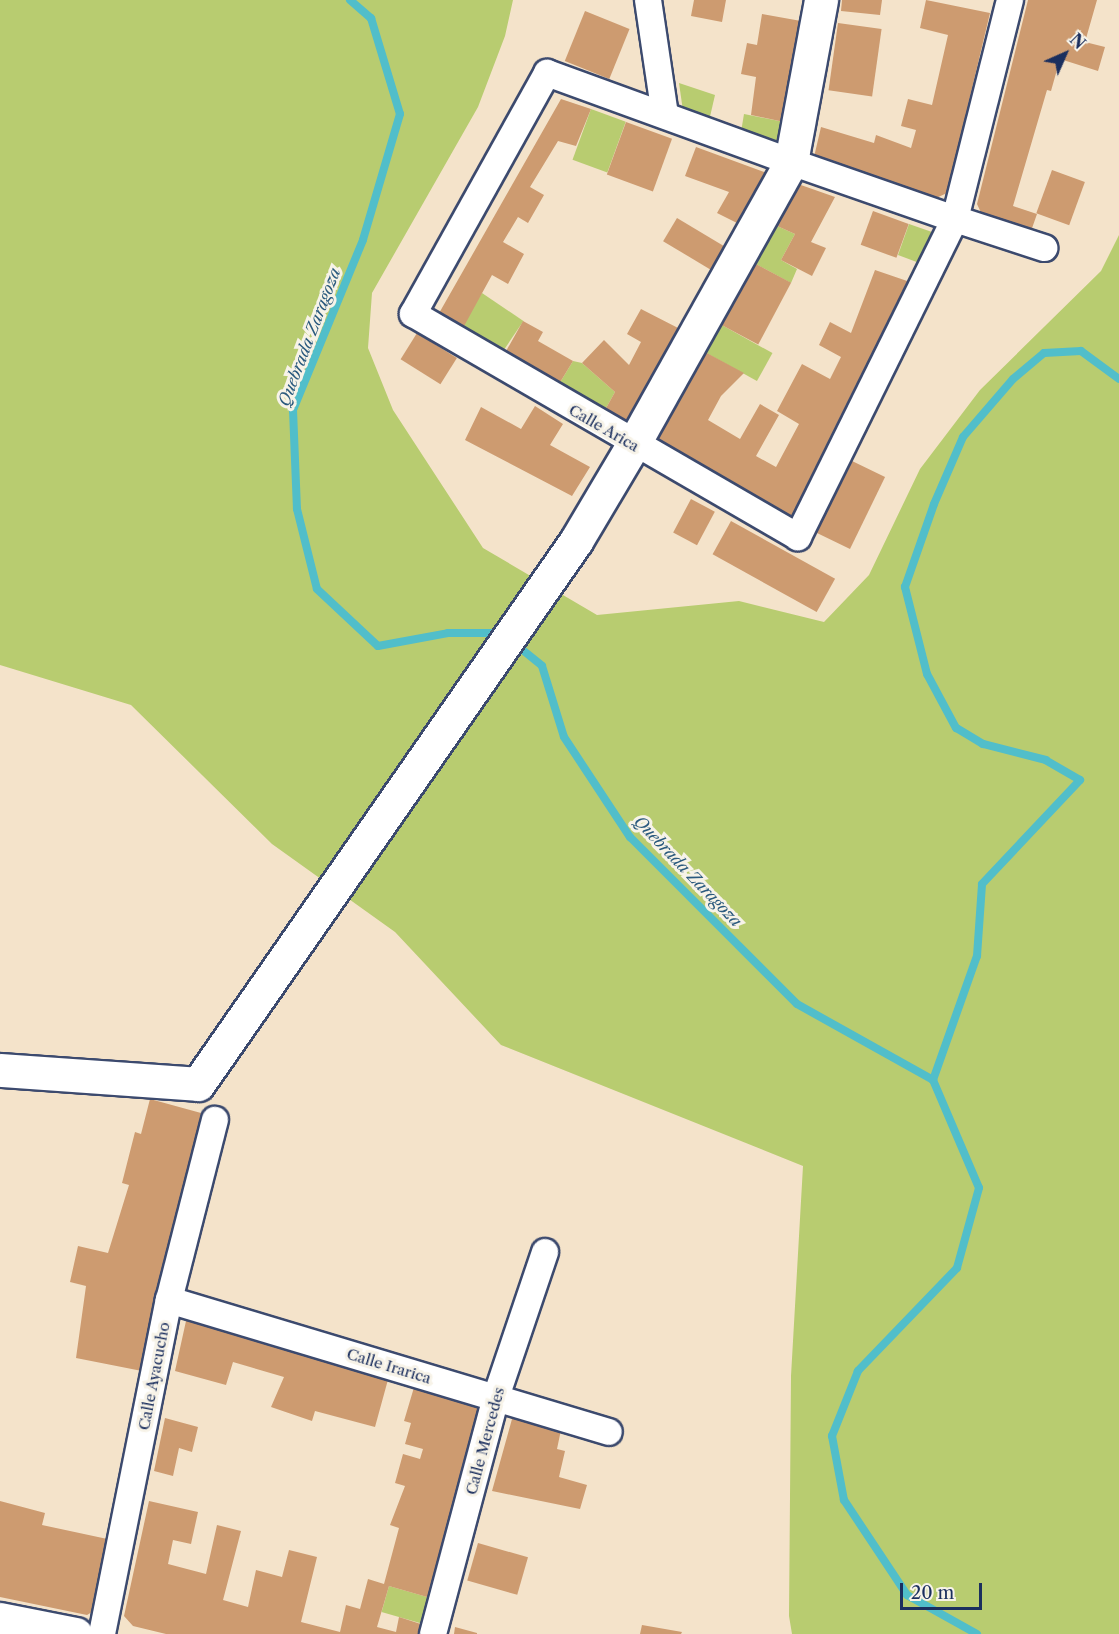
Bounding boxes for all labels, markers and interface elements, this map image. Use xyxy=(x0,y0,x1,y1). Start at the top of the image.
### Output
north arrow xyxy=(1035,24,1095,84)
text: N xyxy=(1066,29,1090,53)
water label: Quebrada Zaragoza xyxy=(274,265,344,409)
street label: Calle Arica xyxy=(565,401,643,455)
water label: Quebrada Zaragoza xyxy=(630,812,746,930)
street label: Calle Ayacucho xyxy=(135,1320,173,1432)
street label: Calle Irarica xyxy=(345,1345,433,1387)
street label: Calle Mercedes xyxy=(462,1385,508,1497)
scale bar xyxy=(903,1571,986,1609)
text: 20 m xyxy=(911,1582,954,1604)

